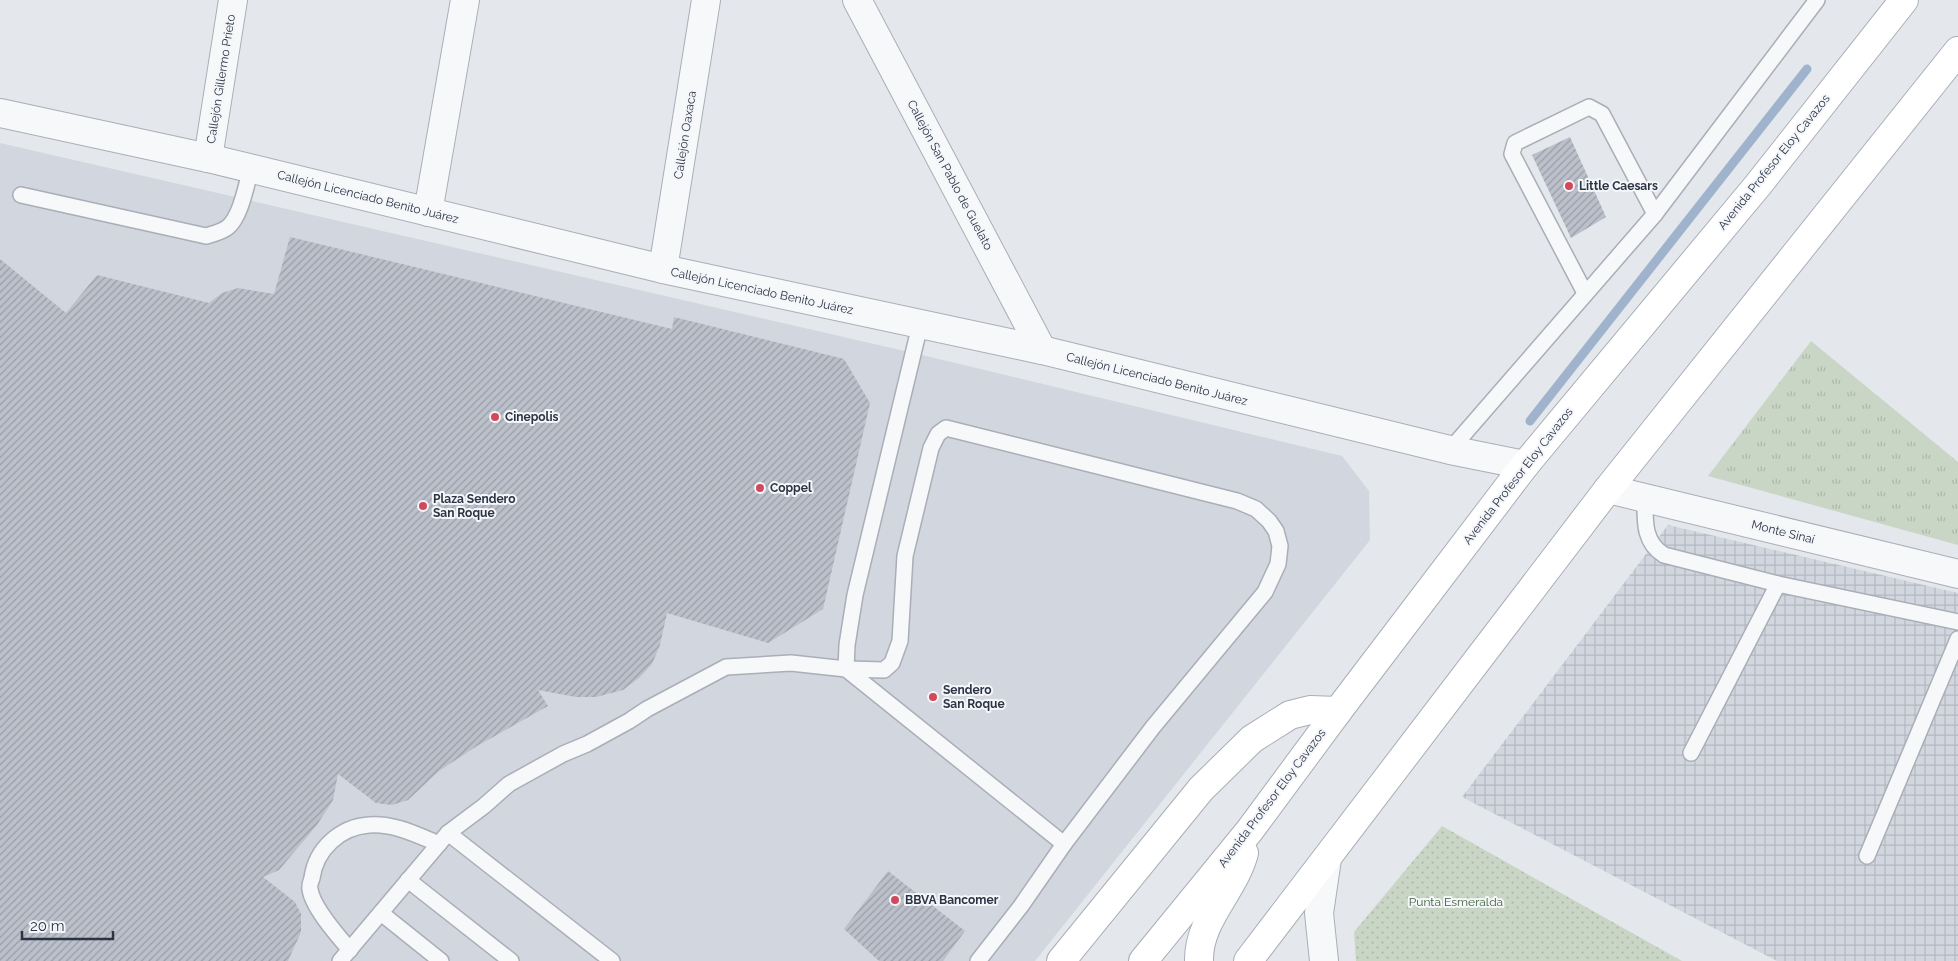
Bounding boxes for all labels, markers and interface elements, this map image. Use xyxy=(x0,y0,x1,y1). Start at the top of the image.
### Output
street label: Callejón Gillermo Prieto xyxy=(204,13,238,145)
street label: Callejón Oaxaca xyxy=(671,90,699,180)
street label: Avenida Profesor Eloy Cavazos xyxy=(1715,92,1833,232)
street label: Callejón San Pablo de Guelato xyxy=(904,98,996,252)
street label: Callejón Licenciado Benito Juárez xyxy=(276,168,460,226)
place label: Little Caesars xyxy=(1579,179,1658,193)
marker: Little Caesars xyxy=(1563,180,1575,192)
street label: Callejón Licenciado Benito Juárez xyxy=(669,265,855,317)
street label: Callejón Licenciado Benito Juárez xyxy=(1065,350,1249,408)
street label: Avenida Profesor Eloy Cavazos xyxy=(1460,405,1576,547)
place label: Cinepolis xyxy=(505,410,558,424)
marker: Cinepolis xyxy=(489,411,501,423)
place label: Coppel xyxy=(770,481,812,495)
marker: Coppel xyxy=(754,482,766,494)
place label: Plaza Sendero San Roque xyxy=(433,492,515,520)
marker: Plaza Sendero San Roque xyxy=(417,500,429,512)
street label: Monte Sinaí xyxy=(1750,517,1816,547)
place label: Sendero San Roque xyxy=(943,683,1005,711)
marker: Sendero San Roque xyxy=(927,691,939,703)
street label: Avenida Profesor Eloy Cavazos xyxy=(1215,726,1329,870)
place label: BBVA Bancomer xyxy=(905,893,999,907)
marker: BBVA Bancomer xyxy=(889,894,901,906)
park label: Punta Esmeralda xyxy=(1409,895,1503,909)
scale bar xyxy=(22,908,114,940)
text: 20 m xyxy=(30,917,65,935)

